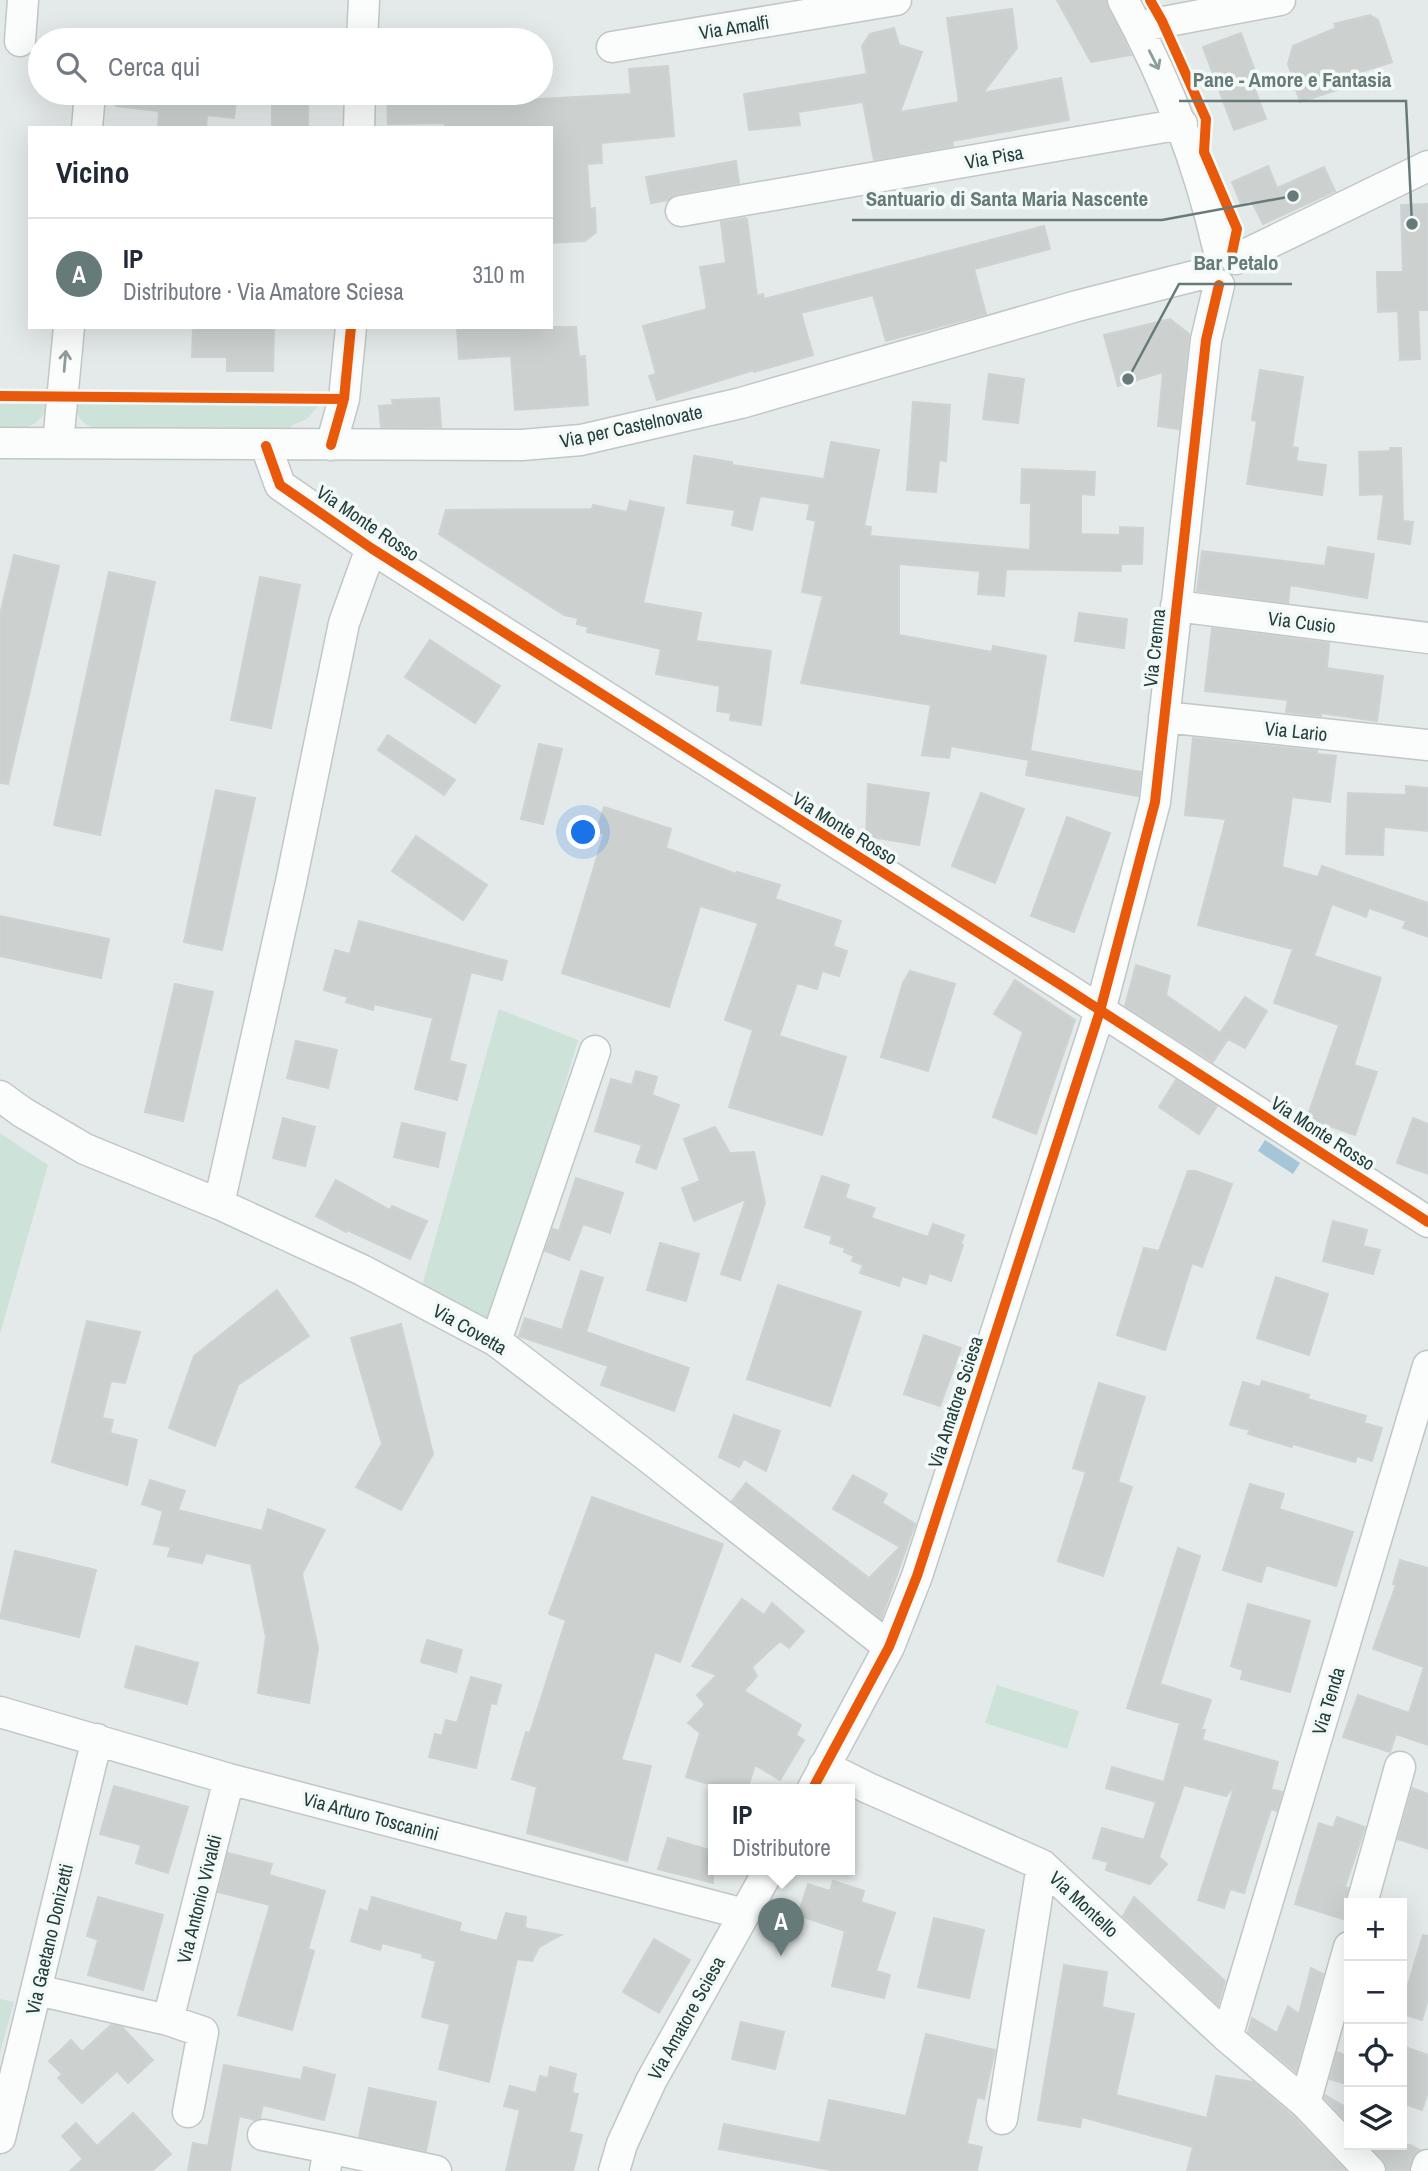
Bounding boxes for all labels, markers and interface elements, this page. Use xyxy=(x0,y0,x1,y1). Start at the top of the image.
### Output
street label: Via Amalfi xyxy=(697,9,771,45)
search box xyxy=(28,28,553,105)
icon: search xyxy=(52,48,90,86)
text: Cerca qui xyxy=(108,49,200,84)
one-way arrow xyxy=(1148,50,1162,70)
callout: Pane - Amore e Fantasia xyxy=(1179,59,1406,101)
text: Pane - Amore e Fantasia xyxy=(1193,65,1392,94)
street label: Via Pisa xyxy=(963,139,1025,175)
text: Vicino xyxy=(56,152,129,192)
callout: Santuario di Santa Maria Nascente xyxy=(852,178,1162,220)
text: Santuario di Santa Maria Nascente xyxy=(866,184,1148,213)
text: IP xyxy=(123,241,143,276)
callout: Bar Petalo xyxy=(1179,242,1292,284)
text: Bar Petalo xyxy=(1193,248,1279,277)
text: A xyxy=(72,259,86,290)
text: 310 m xyxy=(473,259,525,290)
text: Distributore · Via Amatore Sciesa xyxy=(123,276,404,307)
one-way arrow xyxy=(59,350,72,373)
street label: Via per Castelnovate xyxy=(557,398,705,454)
street label: Via Monte Rosso xyxy=(311,479,425,567)
street label: Via Cusio xyxy=(1267,605,1337,639)
street label: Via Crenna xyxy=(1137,607,1171,688)
street label: Via Lario xyxy=(1263,715,1329,747)
street label: Via Monte Rosso xyxy=(788,785,902,871)
your location xyxy=(566,815,600,849)
street label: Via Monte Rosso xyxy=(1266,1090,1380,1176)
street label: Via Covetta xyxy=(428,1297,512,1361)
street label: Via Amatore Sciesa xyxy=(921,1332,989,1471)
street label: Via Tenda xyxy=(1305,1664,1351,1738)
popup xyxy=(708,1784,855,1875)
street label: Via Arturo Toscanini xyxy=(300,1785,442,1847)
text: IP xyxy=(732,1797,752,1832)
street label: Via Antonio Vivaldi xyxy=(170,1832,228,1966)
text: Distributore xyxy=(732,1832,831,1863)
street label: Via Gaetano Donizetti xyxy=(19,1861,79,2017)
street label: Via Montello xyxy=(1044,1865,1124,1943)
pin: A xyxy=(758,1898,804,1956)
map controls xyxy=(1344,1898,1407,2150)
button: + xyxy=(1344,1898,1407,1961)
street label: Via Amatore Sciesa xyxy=(641,1951,731,2084)
button: − xyxy=(1344,1961,1407,2024)
button: locate xyxy=(1344,2024,1407,2087)
button: layers xyxy=(1344,2087,1407,2150)

